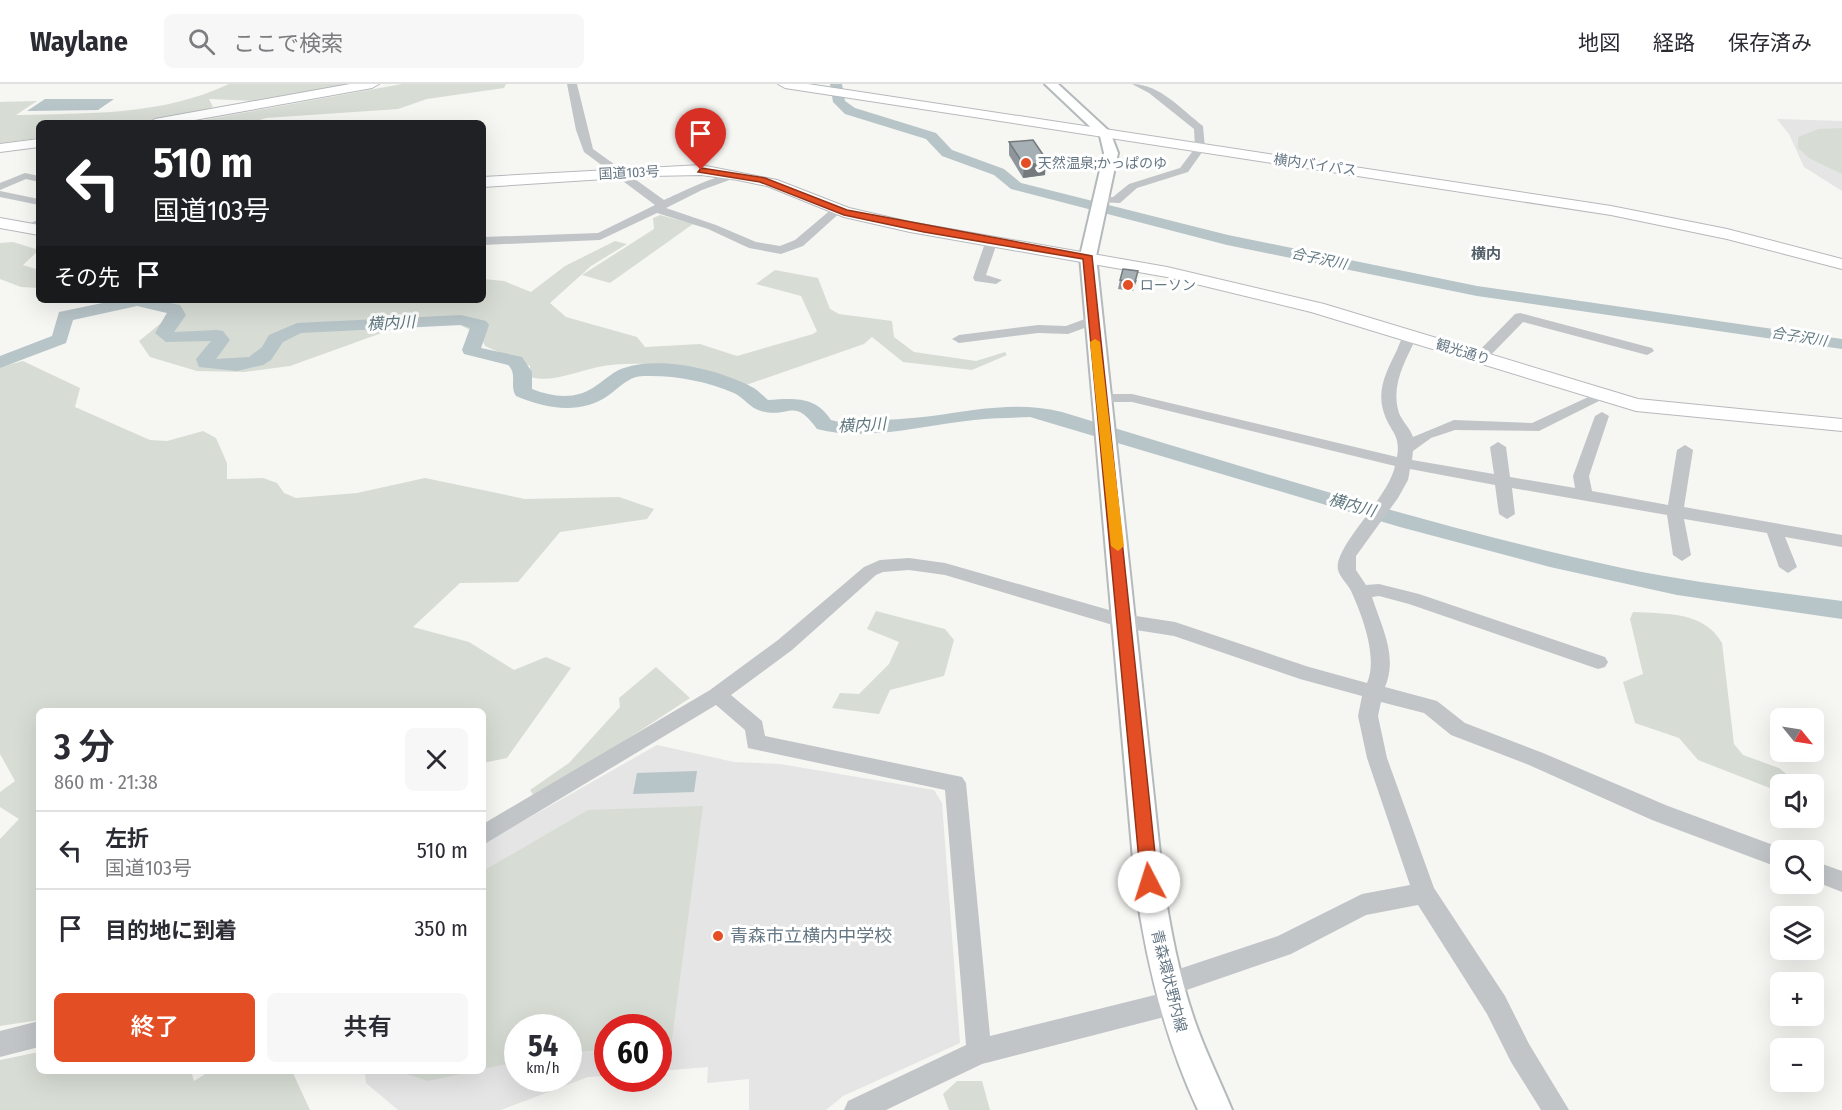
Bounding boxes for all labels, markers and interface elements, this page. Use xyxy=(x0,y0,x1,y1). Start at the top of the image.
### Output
search box xyxy=(164,14,584,68)
text: Waylane xyxy=(30,25,128,58)
icon: search xyxy=(185,25,218,58)
text: ここで検索 xyxy=(233,30,343,57)
text: 地図 xyxy=(1578,30,1620,56)
text: 経路 xyxy=(1653,30,1695,56)
text: 保存済み xyxy=(1728,30,1812,56)
pin xyxy=(675,108,726,170)
icon: arrive xyxy=(684,117,717,150)
text: 510 m xyxy=(153,138,253,188)
icon: left xyxy=(54,144,132,222)
street label: 横内バイパス xyxy=(1272,151,1358,179)
place label: 天然温泉;かっぱのゆ xyxy=(1038,155,1167,172)
marker: 天然温泉;かっぱのゆ xyxy=(1019,156,1033,170)
street label: 国道103号 xyxy=(598,163,660,183)
text: 国道103号 xyxy=(153,195,271,227)
water label: 合子沢川 xyxy=(1290,245,1350,274)
district label: 横内 xyxy=(1471,245,1501,263)
icon: arrive xyxy=(132,258,165,291)
text: その先 xyxy=(54,264,120,291)
place label: ローソン xyxy=(1140,277,1196,294)
marker: ローソン xyxy=(1121,278,1135,292)
water label: 横内川 xyxy=(367,312,417,334)
water label: 合子沢川 xyxy=(1770,324,1830,350)
street label: 観光通り xyxy=(1434,336,1492,368)
water label: 横内川 xyxy=(838,414,888,436)
water label: 横内川 xyxy=(1326,490,1380,521)
north arrow xyxy=(1770,708,1824,762)
map controls xyxy=(1770,708,1824,1092)
text: 3 分 xyxy=(54,725,115,769)
button: close xyxy=(405,728,468,791)
text: 860 m · 21:38 xyxy=(54,770,158,794)
button: sound xyxy=(1770,774,1824,828)
text: 左折 xyxy=(105,825,149,852)
icon: left xyxy=(54,834,87,867)
text: 510 m xyxy=(417,837,468,864)
button: search xyxy=(1770,840,1824,894)
position arrow xyxy=(1117,850,1181,914)
text: 国道103号 xyxy=(105,856,192,880)
button: layers xyxy=(1770,906,1824,960)
icon: arrive xyxy=(54,912,87,945)
text: 350 m xyxy=(414,915,468,942)
text: 目的地に到着 xyxy=(105,917,237,944)
place label: 青森市立横内中学校 xyxy=(730,925,892,947)
street label: 青森環状野内線 xyxy=(1148,928,1190,1034)
marker: 青森市立横内中学校 xyxy=(711,929,725,943)
button: + xyxy=(1770,972,1824,1026)
button: 終了 xyxy=(54,993,255,1062)
button: 共有 xyxy=(267,993,468,1062)
speed limit sign: 60 xyxy=(594,1014,672,1092)
text: 54 xyxy=(528,1028,558,1064)
button: − xyxy=(1770,1038,1824,1092)
text: km/h xyxy=(526,1059,560,1077)

